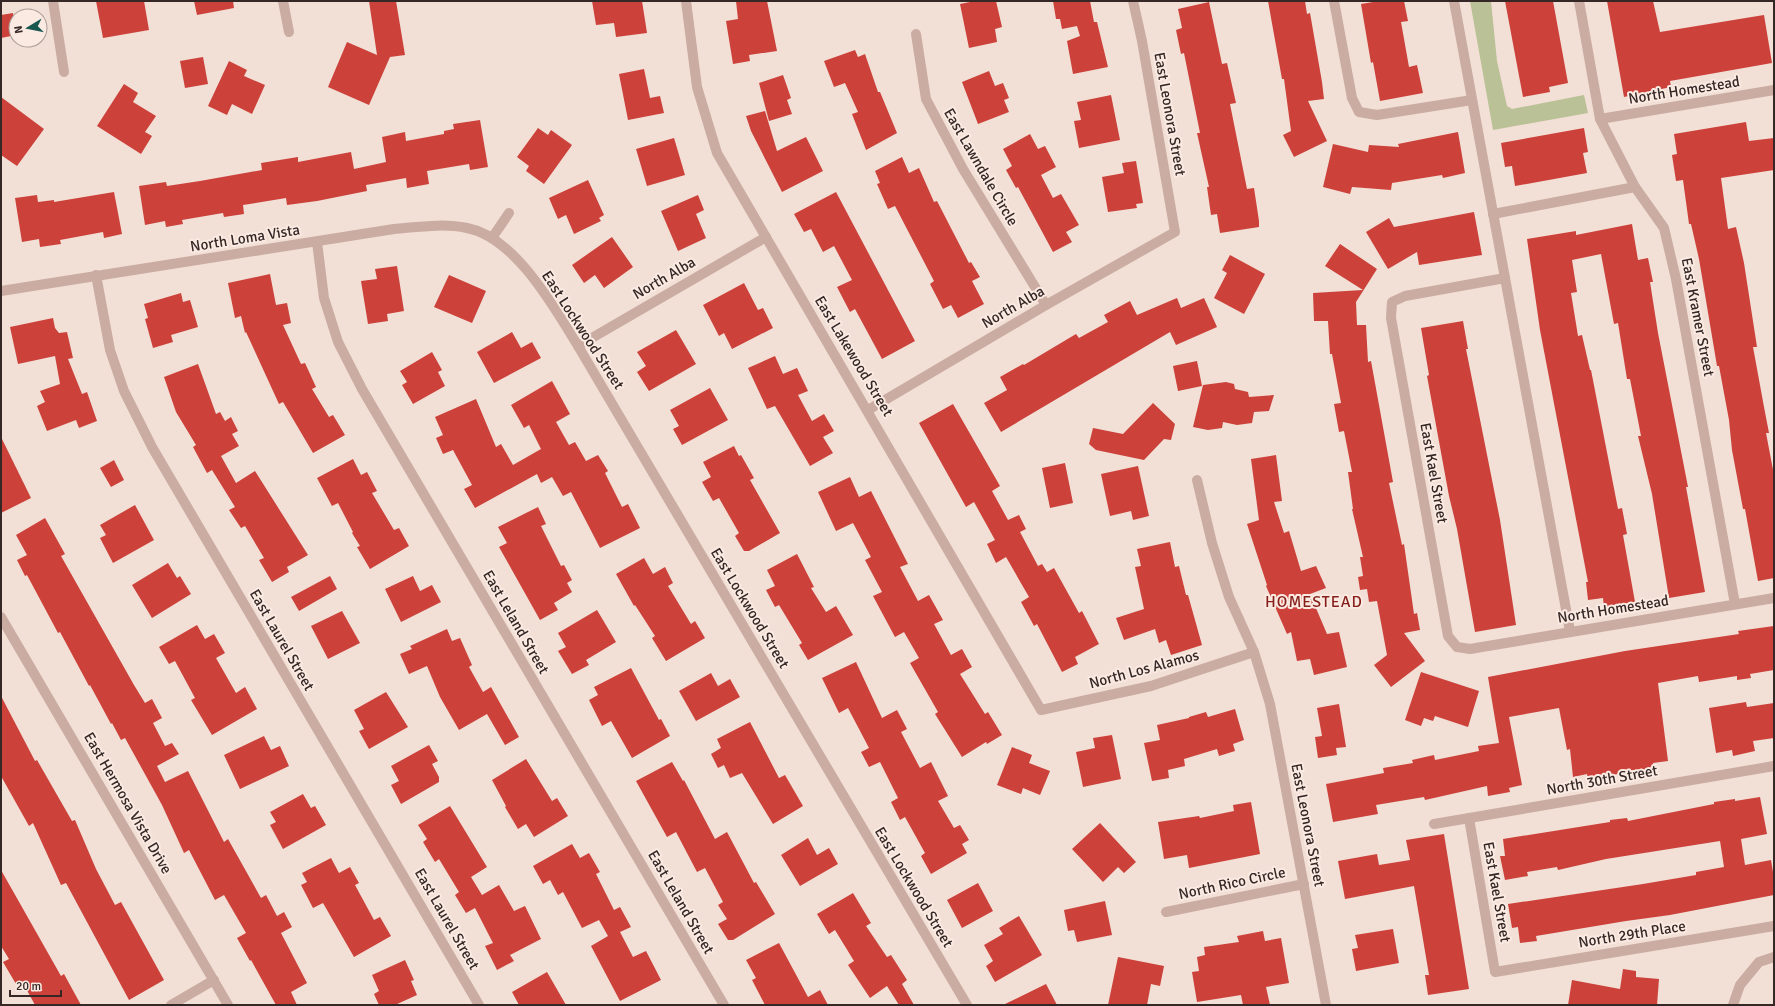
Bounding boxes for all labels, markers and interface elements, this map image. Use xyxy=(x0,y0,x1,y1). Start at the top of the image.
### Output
north arrow xyxy=(8,8,48,48)
text: N xyxy=(12,25,26,35)
street label: East Leonora Street xyxy=(1150,51,1190,177)
street label: North Homestead xyxy=(1627,72,1741,108)
street label: East Lawndale Circle xyxy=(940,105,1022,229)
street label: North Loma Vista xyxy=(189,220,301,256)
street label: North Alba xyxy=(629,253,699,303)
street label: East Kramer Street xyxy=(1678,256,1718,378)
street label: East Lockwood Street xyxy=(538,267,628,393)
street label: North Alba xyxy=(978,282,1048,332)
street label: East Lakewood Street xyxy=(811,292,897,420)
street label: East Kael Street xyxy=(1416,421,1452,525)
street label: East Lockwood Street xyxy=(707,544,793,672)
street label: East Leland Street xyxy=(479,567,553,677)
street label: East Laurel Street xyxy=(246,586,318,694)
street label: North Homestead xyxy=(1556,591,1670,627)
district label: HOMESTEAD xyxy=(1265,592,1363,612)
street label: North Los Alamos xyxy=(1087,646,1201,692)
street label: East Hermosa Vista Drive xyxy=(80,729,176,877)
street label: North 30th Street xyxy=(1545,761,1659,799)
street label: East Leonora Street xyxy=(1287,762,1329,888)
street label: East Lockwood Street xyxy=(871,823,957,951)
street label: East Kael Street xyxy=(1479,840,1515,944)
street label: East Leland Street xyxy=(644,847,718,957)
street label: North Rico Circle xyxy=(1177,863,1287,903)
street label: East Laurel Street xyxy=(411,865,483,973)
street label: North 29th Place xyxy=(1577,917,1687,951)
scale bar xyxy=(10,972,61,998)
text: 20 m xyxy=(16,979,41,994)

